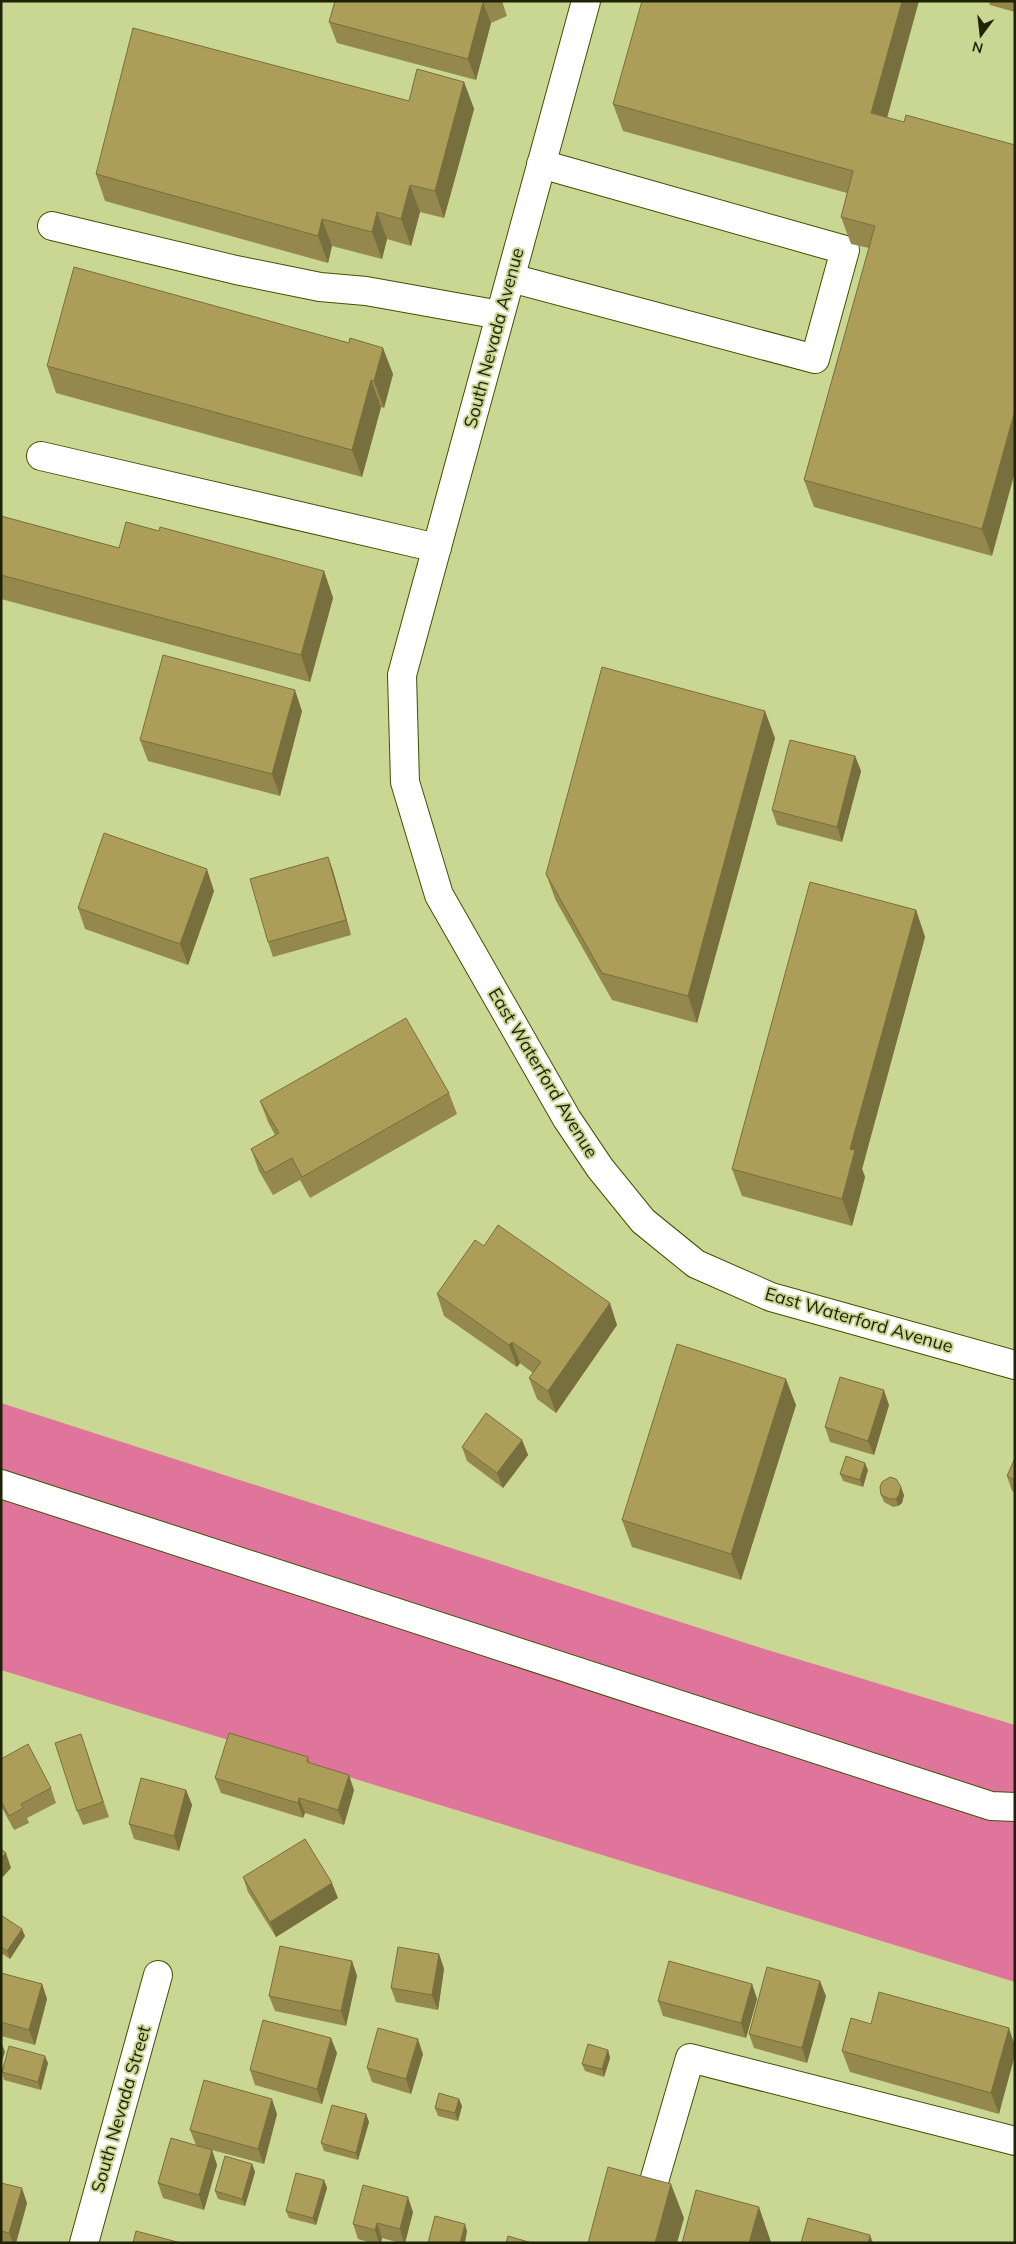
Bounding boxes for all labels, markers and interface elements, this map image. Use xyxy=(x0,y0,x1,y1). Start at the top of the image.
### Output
north arrow xyxy=(956,10,1006,60)
text: N xyxy=(970,37,985,58)
street label: South Nevada Avenue xyxy=(458,245,529,431)
street label: East Waterford Avenue xyxy=(483,983,603,1162)
street label: East Waterford Avenue xyxy=(762,1282,956,1357)
street label: South Nevada Street xyxy=(86,2023,155,2195)

